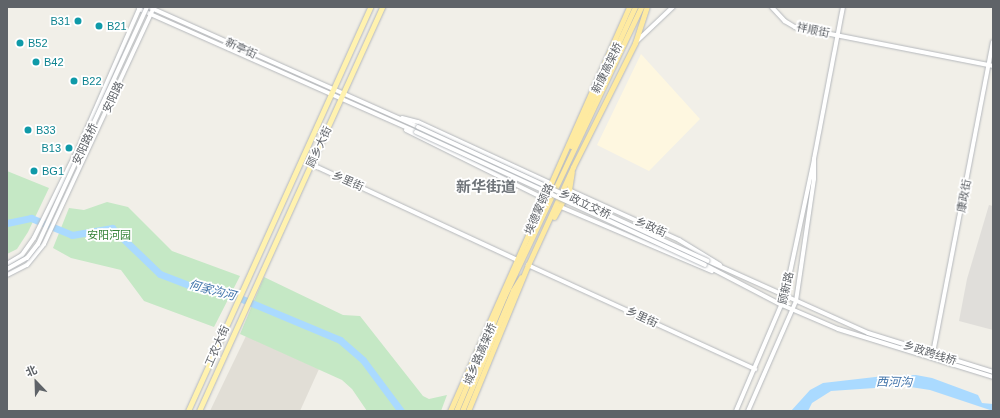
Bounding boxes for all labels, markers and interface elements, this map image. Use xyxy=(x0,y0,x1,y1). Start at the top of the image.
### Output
place label: B31 xyxy=(50,14,70,28)
marker: B31 xyxy=(73,16,83,26)
place label: B21 xyxy=(107,19,127,33)
street label: 祥顺街 xyxy=(795,20,831,40)
marker: B21 xyxy=(94,21,104,31)
street label: 新亭街 xyxy=(223,35,259,61)
place label: B52 xyxy=(28,36,48,50)
marker: B52 xyxy=(15,38,25,48)
street label: 新康高架桥 xyxy=(589,40,625,96)
place label: B42 xyxy=(44,55,64,69)
marker: B42 xyxy=(31,57,41,67)
place label: B22 xyxy=(82,74,102,88)
marker: B22 xyxy=(69,76,79,86)
street label: 安阳路 xyxy=(100,79,126,115)
street label: 安阳路桥 xyxy=(70,121,100,167)
place label: B33 xyxy=(36,123,56,137)
street label: 顾乡大街 xyxy=(304,124,334,170)
marker: B33 xyxy=(23,125,33,135)
place label: B13 xyxy=(41,141,61,155)
marker: B13 xyxy=(64,143,74,153)
place label: BG1 xyxy=(42,164,64,178)
marker: BG1 xyxy=(29,166,39,176)
street label: 乡里街 xyxy=(330,168,366,194)
district label: 新华街道 xyxy=(456,178,516,196)
street label: 康政街 xyxy=(954,179,974,213)
street label: 埃德蒙顿路 xyxy=(522,181,556,237)
street label: 乡政立交桥 xyxy=(557,186,613,222)
street label: 乡政街 xyxy=(633,214,669,240)
park label: 安阳河园 xyxy=(87,228,131,242)
street label: 顾新路 xyxy=(776,270,796,306)
water label: 何家沟河 xyxy=(187,278,237,304)
street label: 乡里街 xyxy=(624,304,660,330)
street label: 城乡路高架桥 xyxy=(461,321,499,387)
street label: 工农大街 xyxy=(202,323,232,369)
street label: 乡政跨线桥 xyxy=(902,338,958,368)
north arrow xyxy=(16,362,56,402)
text: 北 xyxy=(24,363,39,379)
water label: 西河沟 xyxy=(876,375,912,391)

